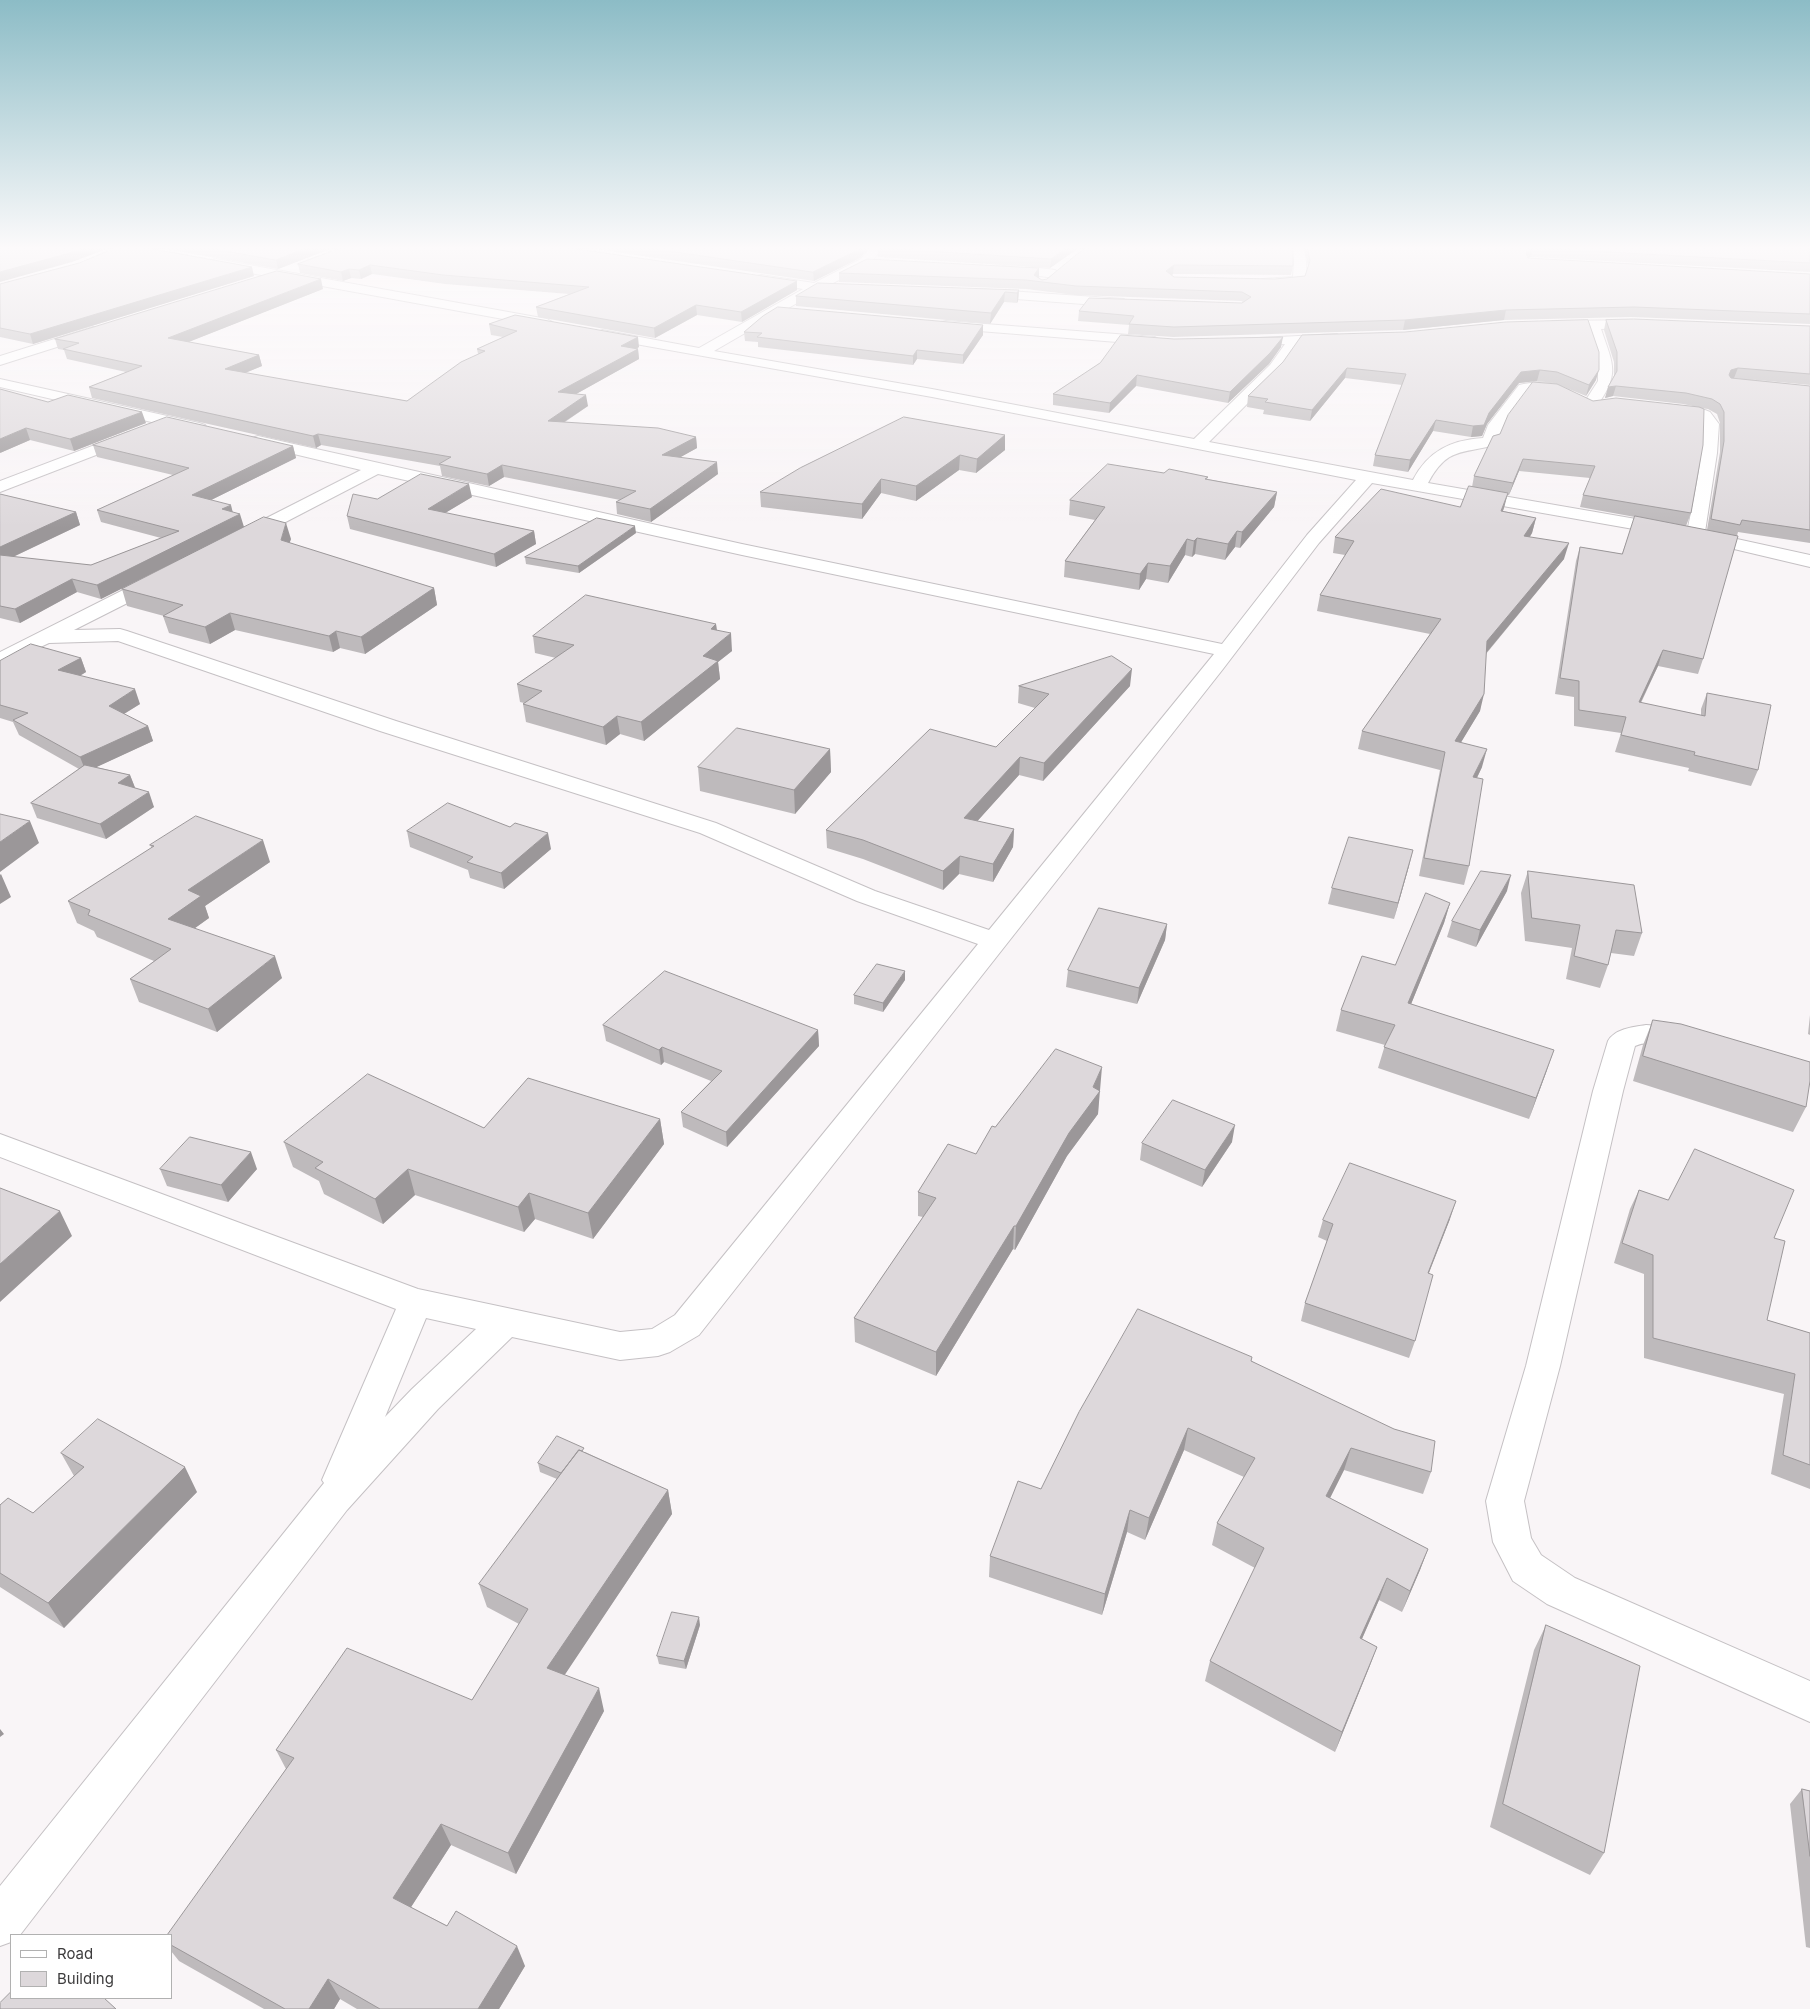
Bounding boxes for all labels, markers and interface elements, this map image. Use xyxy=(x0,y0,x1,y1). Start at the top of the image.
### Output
legend xyxy=(10,1934,172,1999)
text: Road xyxy=(57,1944,93,1963)
text: Building xyxy=(57,1969,114,1988)

